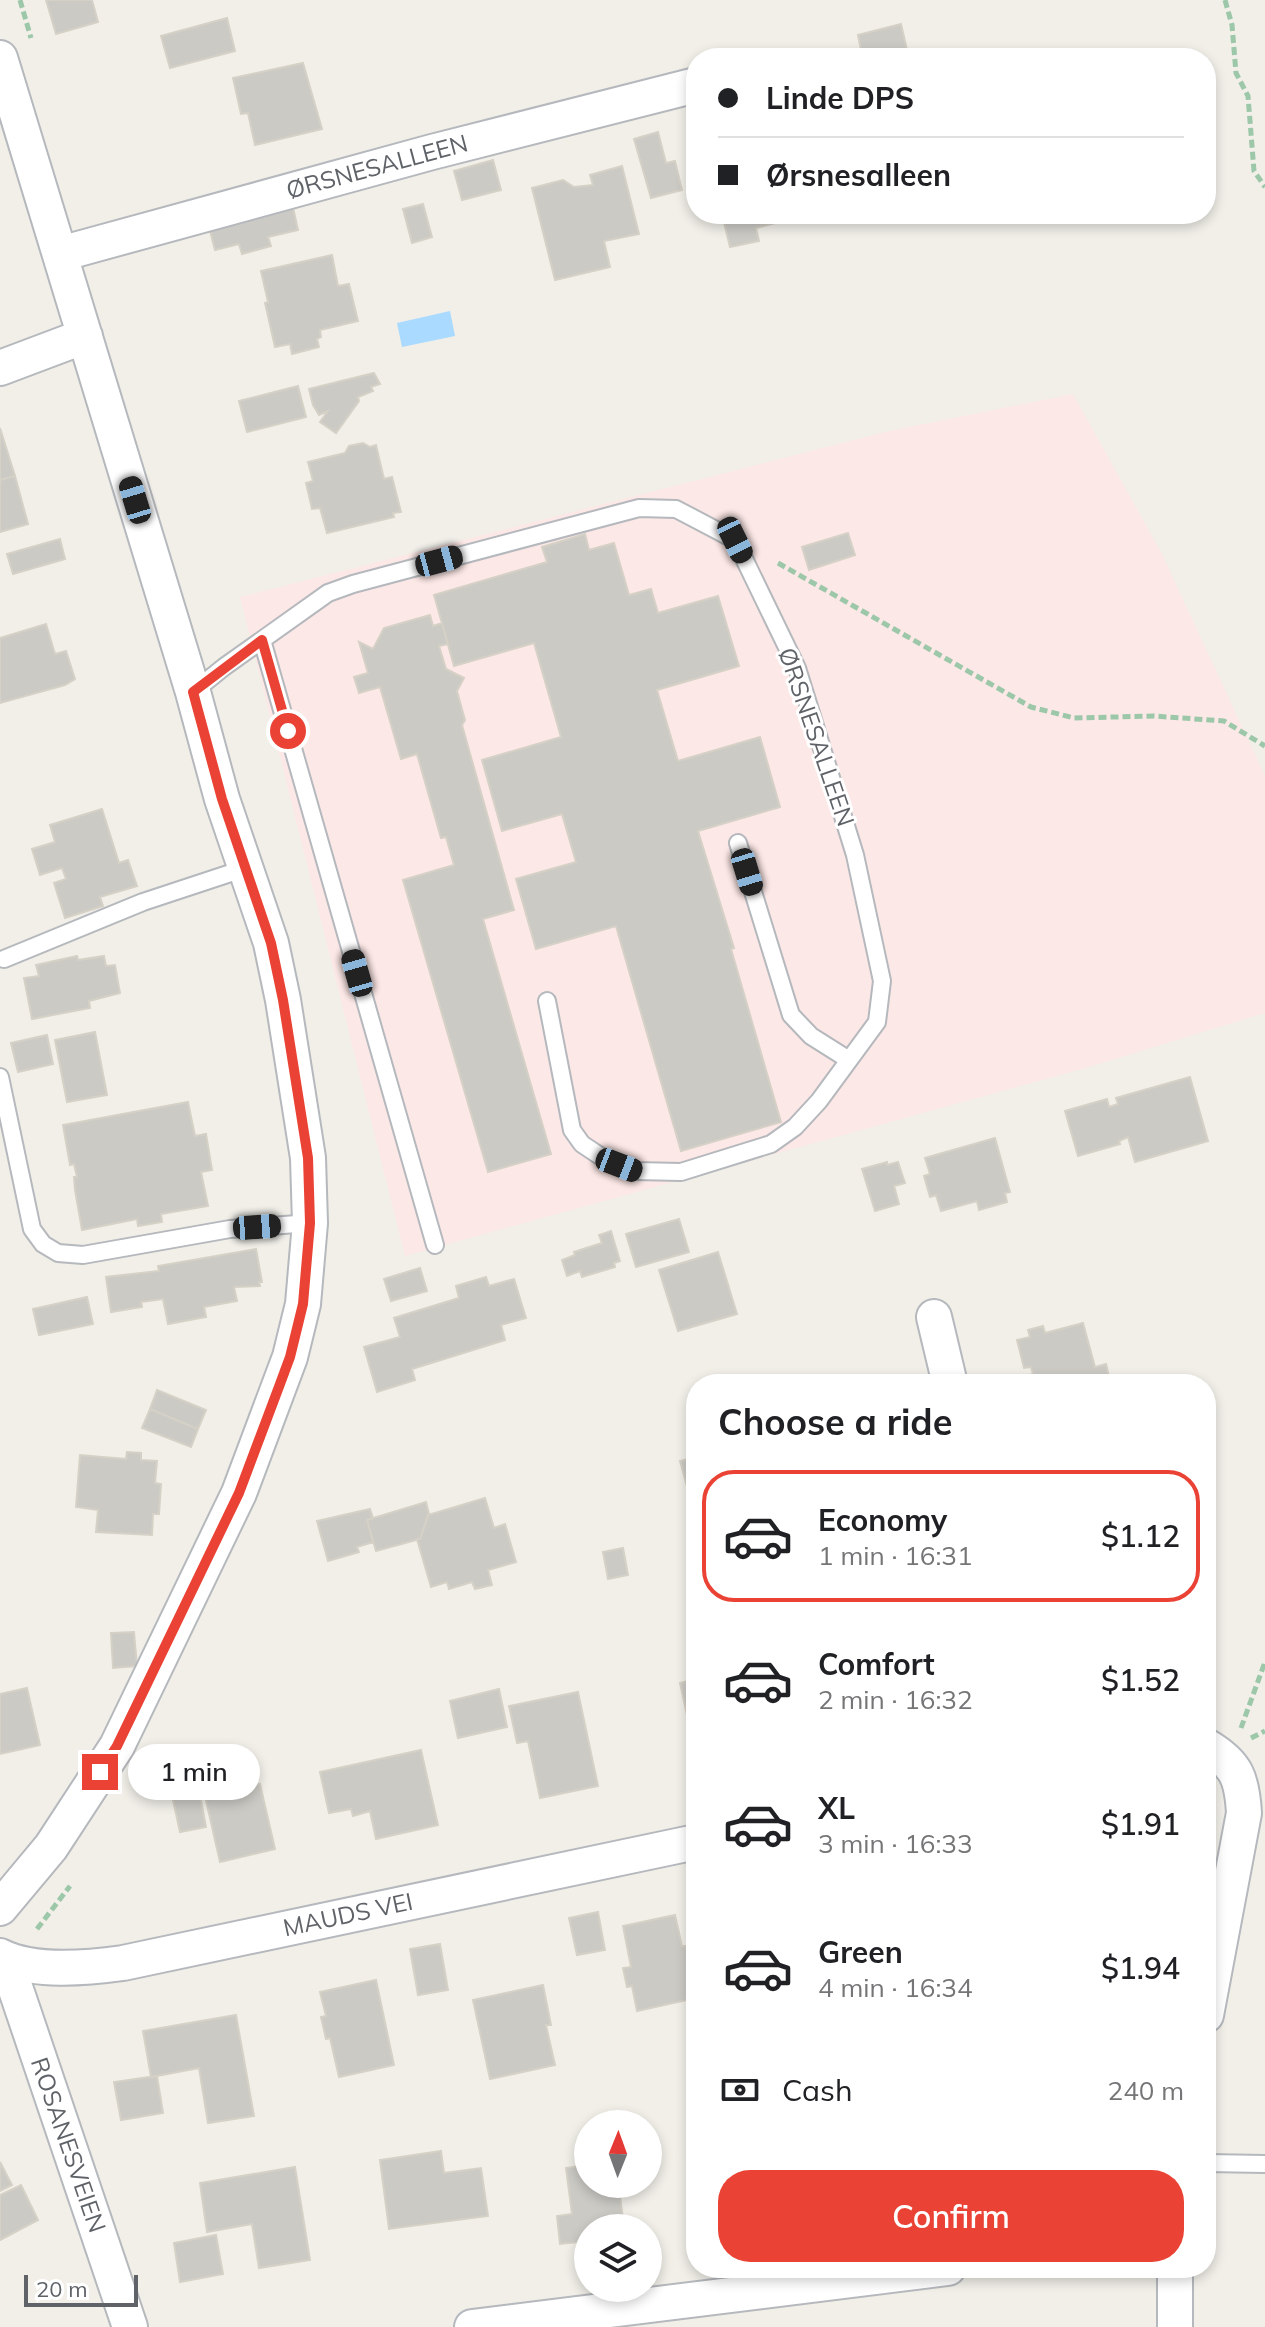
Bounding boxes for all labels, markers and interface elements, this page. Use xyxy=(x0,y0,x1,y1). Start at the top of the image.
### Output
text: Linde DPS xyxy=(766,79,914,117)
street label: ØRSNESALLEEN xyxy=(283,127,471,205)
text: Ørsnesalleen xyxy=(766,156,951,194)
car xyxy=(117,474,153,526)
car xyxy=(714,513,756,567)
car xyxy=(413,543,465,579)
street label: ØRSNESALLEEN xyxy=(772,644,862,830)
route start xyxy=(270,713,306,749)
car xyxy=(729,846,765,898)
car xyxy=(339,947,375,999)
car xyxy=(592,1145,646,1185)
car xyxy=(232,1213,282,1241)
text: Choose a ride xyxy=(718,1399,952,1444)
icon: car xyxy=(722,1500,794,1572)
text: Economy xyxy=(818,1501,947,1539)
text: $1.12 xyxy=(1101,1517,1180,1555)
text: 1 min · 16:31 xyxy=(818,1539,973,1572)
icon: car xyxy=(722,1644,794,1716)
text: Comfort xyxy=(818,1645,935,1683)
text: $1.52 xyxy=(1101,1661,1180,1699)
text: 2 min · 16:32 xyxy=(818,1683,973,1716)
callout: 1 min xyxy=(128,1744,260,1800)
route end xyxy=(82,1754,118,1790)
text: 1 min xyxy=(160,1755,228,1788)
icon: car xyxy=(722,1788,794,1860)
text: XL xyxy=(818,1789,855,1827)
text: $1.91 xyxy=(1101,1805,1180,1843)
text: 3 min · 16:33 xyxy=(818,1827,973,1860)
street label: MAUDS VEI xyxy=(280,1886,415,1942)
icon: car xyxy=(722,1932,794,2004)
text: Green xyxy=(818,1933,903,1971)
text: $1.94 xyxy=(1101,1949,1180,1987)
text: 4 min · 16:34 xyxy=(818,1971,973,2004)
street label: ROSANESVEIEN xyxy=(25,2053,113,2236)
icon: cash xyxy=(718,2068,762,2112)
text: Cash xyxy=(782,2071,853,2109)
text: 240 m xyxy=(1108,2074,1184,2107)
north arrow xyxy=(574,2110,662,2198)
map controls xyxy=(574,2110,662,2302)
button: Confirm xyxy=(718,2170,1184,2262)
button: layers xyxy=(574,2214,662,2302)
scale bar xyxy=(24,2271,138,2307)
text: 20 m xyxy=(36,2275,87,2303)

